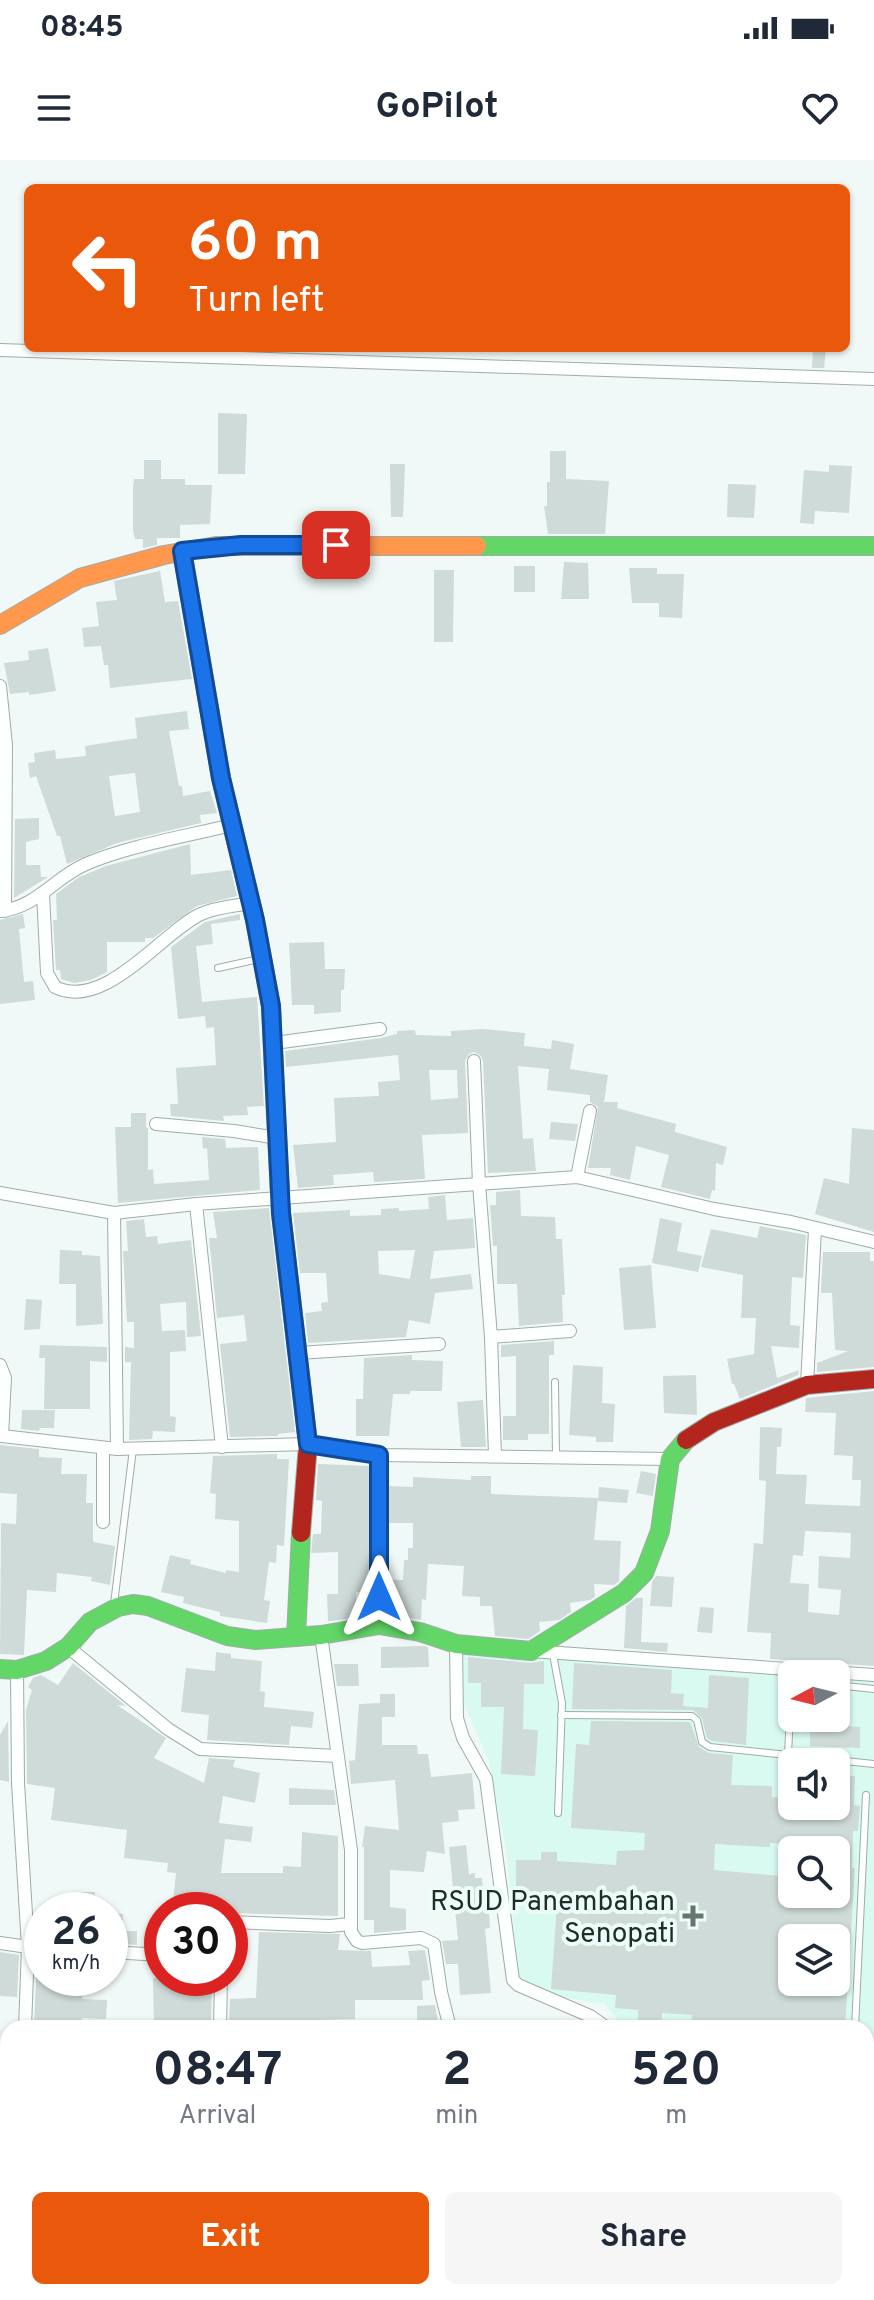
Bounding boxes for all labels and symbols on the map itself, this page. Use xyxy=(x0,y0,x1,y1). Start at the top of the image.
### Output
pin xyxy=(302,511,370,579)
position arrow xyxy=(337,1555,421,1639)
north arrow xyxy=(778,1660,850,1732)
place label: RSUD Panembahan Senopati xyxy=(430,1885,675,1953)
speed limit sign: 30 xyxy=(144,1892,248,1996)
marker: RSUD Panembahan Senopati xyxy=(682,1905,704,1927)

